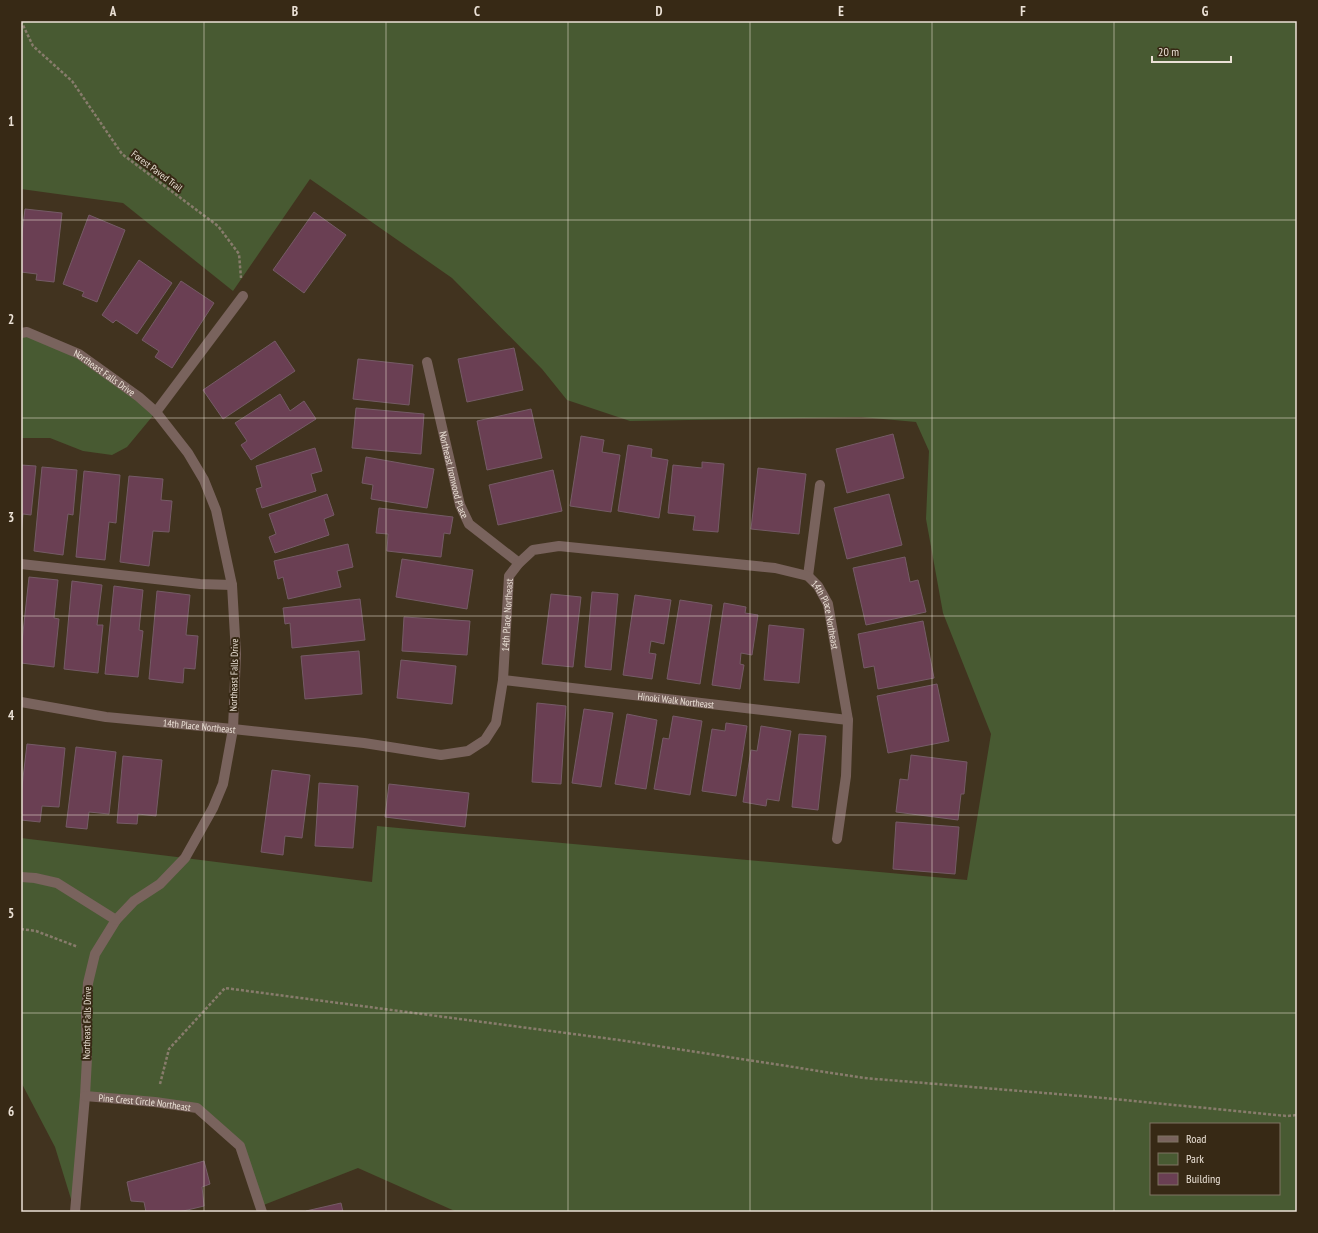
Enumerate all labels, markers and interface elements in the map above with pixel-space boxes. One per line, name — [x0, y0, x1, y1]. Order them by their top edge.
text: A — [109, 3, 117, 20]
text: B — [292, 3, 298, 20]
text: C — [474, 3, 480, 20]
text: D — [656, 3, 663, 20]
text: E — [838, 3, 844, 20]
text: F — [1020, 3, 1026, 20]
text: G — [1202, 3, 1209, 20]
scale bar — [1152, 38, 1231, 64]
text: 20 m — [1158, 44, 1179, 59]
text: 1 — [8, 113, 14, 130]
street label: Forest Paved Trail — [129, 147, 186, 195]
text: 2 — [8, 311, 14, 328]
street label: Northeast Falls Drive — [72, 346, 138, 399]
street label: Northeast Ironwood Place — [437, 430, 472, 520]
text: 3 — [8, 509, 14, 526]
street label: 14th Place Northeast — [809, 577, 842, 650]
street label: 14th Place Northeast — [498, 578, 515, 652]
street label: Northeast Falls Drive — [227, 639, 241, 711]
street label: Hinoki Walk Northeast — [637, 689, 715, 711]
text: 4 — [8, 707, 15, 724]
street label: 14th Place Northeast — [162, 716, 237, 736]
text: 5 — [8, 905, 14, 922]
street label: Northeast Falls Drive — [80, 987, 94, 1059]
street label: Pine Crest Circle Northeast — [98, 1091, 192, 1114]
text: 6 — [8, 1103, 14, 1120]
legend — [1150, 1123, 1280, 1195]
text: Road — [1186, 1131, 1206, 1146]
text: Park — [1186, 1151, 1204, 1166]
text: Building — [1186, 1171, 1221, 1186]

